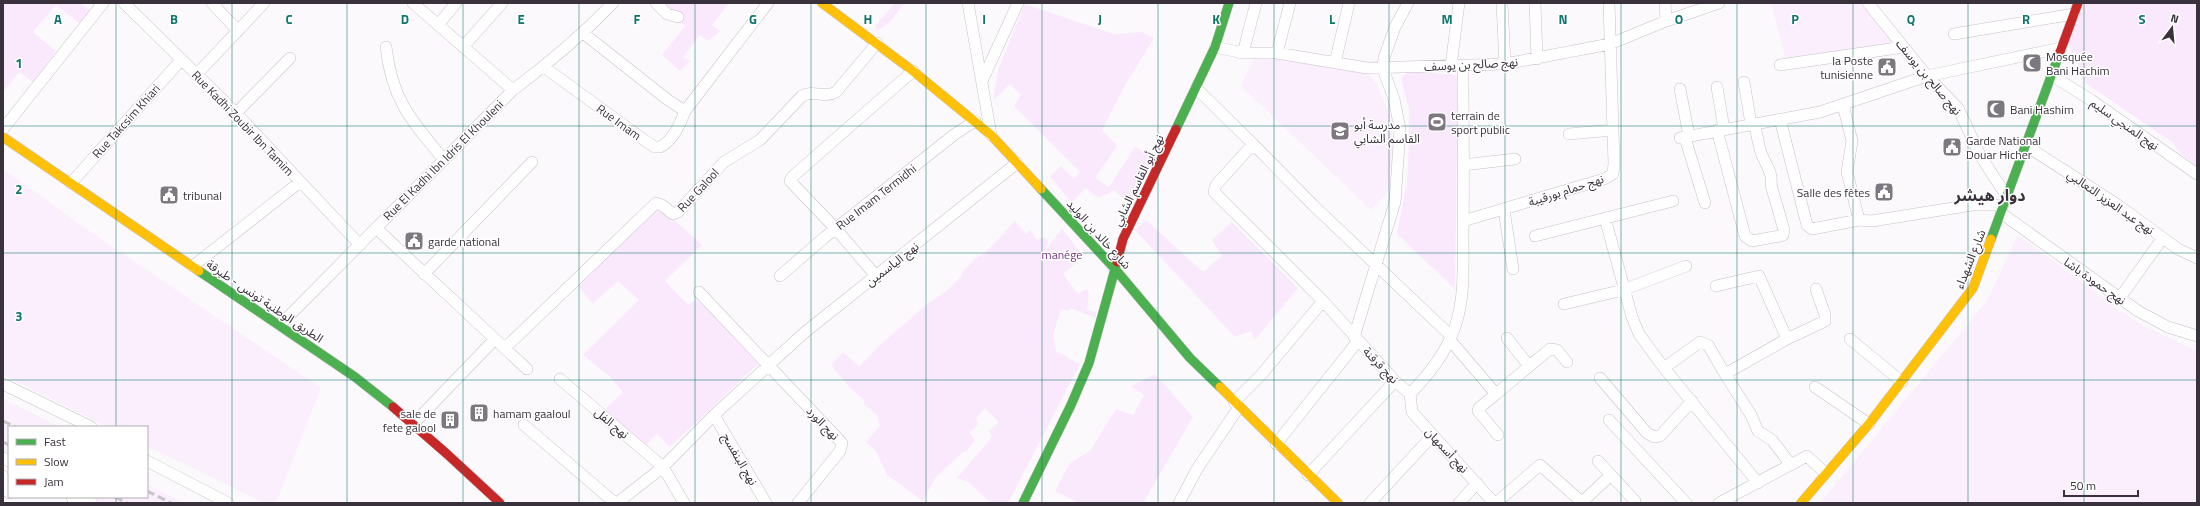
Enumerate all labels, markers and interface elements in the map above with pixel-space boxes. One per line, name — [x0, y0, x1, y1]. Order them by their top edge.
north arrow — [2152, 8, 2192, 48]
text: A — [54, 9, 62, 29]
text: B — [170, 9, 178, 29]
text: C — [285, 9, 293, 29]
text: D — [401, 9, 409, 29]
text: E — [517, 9, 525, 29]
text: F — [634, 9, 641, 29]
text: G — [749, 9, 757, 29]
text: H — [864, 9, 872, 29]
text: I — [982, 9, 986, 29]
text: J — [1098, 9, 1102, 29]
text: K — [1212, 9, 1220, 29]
text: L — [1329, 9, 1335, 29]
text: M — [1441, 9, 1453, 29]
text: N — [1558, 9, 1568, 29]
text: O — [1675, 9, 1683, 29]
text: P — [1791, 9, 1799, 29]
text: Q — [1907, 9, 1915, 29]
text: R — [2022, 9, 2030, 29]
text: S — [2138, 9, 2146, 29]
text: N — [2169, 10, 2181, 27]
street label: نهج صالح بن يوسف — [1891, 35, 1967, 119]
place label: Mosquée Bani Hachim — [2046, 47, 2110, 80]
place label: la Poste tunisienne — [1820, 51, 1873, 84]
street label: نهج صالح بن يوسف — [1424, 52, 1518, 76]
mosque icon: Mosquée Bani Hachim — [2021, 52, 2043, 74]
text: 1 — [15, 53, 23, 73]
public building icon: la Poste tunisienne — [1876, 56, 1898, 78]
street label: Rue Kadhi Zoubir Ibn Tamim — [187, 66, 299, 180]
street label: Rue Takcsim Khiari — [87, 80, 165, 162]
street label: نهج المنجي سليم — [2086, 93, 2163, 155]
street label: Rue El Kadhi Ibn Idris El Khouleni — [378, 95, 508, 225]
mosque icon: Bani Hashim — [1985, 98, 2007, 120]
street label: Rue Imam — [593, 99, 645, 145]
place label: Bani Hashim — [2010, 100, 2074, 119]
place label: terrain de sport public — [1451, 106, 1510, 139]
sports icon: terrain de sport public — [1426, 111, 1448, 133]
place label: مدرسة أبو القاسم الشابي — [1354, 115, 1420, 148]
school or university icon: مدرسة أبو القاسم الشابي — [1329, 120, 1351, 142]
street label: نهج أبو القاسم الشابي — [1108, 131, 1169, 229]
place label: Garde National Douar Hicher — [1966, 131, 2041, 164]
public building icon: Garde National Douar Hicher — [1941, 136, 1963, 158]
street label: Rue Imam Termidhi — [832, 159, 920, 235]
street label: Rue Galool — [673, 164, 723, 216]
street label: نهج عبد العزيز الثعالبي — [2063, 165, 2159, 240]
street label: نهج حمام بورقيبة — [1526, 169, 1606, 211]
text: 2 — [15, 179, 23, 199]
public building icon: Salle des fêtes — [1873, 181, 1895, 203]
place label: Salle des fêtes — [1797, 183, 1870, 202]
district label: دوار هيشر — [1954, 183, 2025, 207]
public building icon: tribunal — [158, 184, 180, 206]
place label: tribunal — [183, 186, 222, 205]
street label: شارع خالد بن الوليد — [1062, 195, 1136, 273]
street label: شارع الشهداء — [1949, 226, 1991, 292]
public building icon: garde national — [403, 230, 425, 252]
place label: garde national — [428, 232, 500, 251]
street label: نهج الياسمين — [861, 237, 923, 291]
park label: manége — [1042, 245, 1082, 264]
street label: نهج حمودة باشا — [2060, 252, 2130, 310]
street label: الطريق الوطنية تونس - طبرقة — [203, 255, 328, 347]
text: 3 — [15, 306, 23, 326]
street label: نهج قرقنة — [1359, 342, 1403, 388]
building icon: hamam gaaloul — [468, 402, 490, 424]
street label: نهج الورد — [802, 402, 844, 444]
street label: نهج الفل — [590, 403, 634, 443]
place label: sale de fete galool — [383, 404, 436, 437]
place label: hamam gaaloul — [493, 404, 571, 423]
building icon: sale de fete galool — [439, 409, 461, 431]
street label: نهج أسمهان — [1421, 423, 1473, 477]
legend — [8, 426, 148, 498]
street label: نهج البنفسج — [717, 429, 763, 489]
text: Fast — [44, 432, 67, 451]
text: Slow — [44, 452, 69, 471]
text: Jam — [44, 472, 64, 491]
scale bar — [2064, 472, 2138, 498]
text: 50 m — [2070, 476, 2096, 495]

